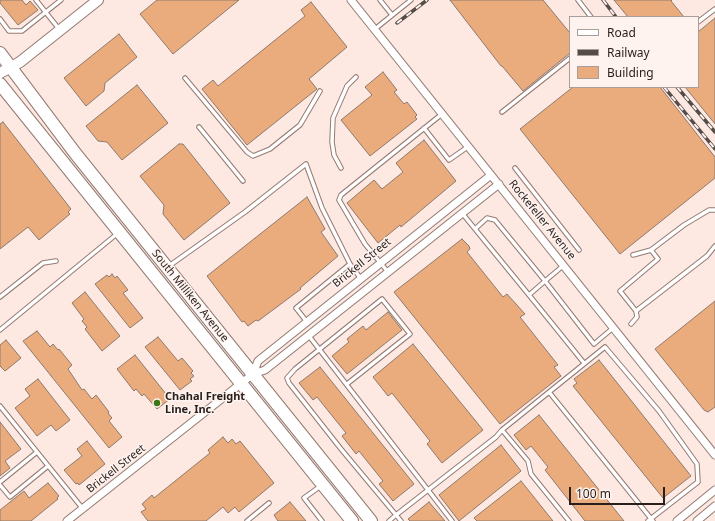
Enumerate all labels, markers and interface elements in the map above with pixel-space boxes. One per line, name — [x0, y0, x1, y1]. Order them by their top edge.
legend — [569, 16, 699, 88]
text: Road — [607, 24, 636, 41]
text: Railway — [607, 44, 650, 61]
text: Building — [607, 64, 654, 81]
street label: Rockefeller Avenue — [506, 177, 578, 263]
street label: Brickell Street — [330, 235, 394, 291]
street label: South Milliken Avenue — [149, 247, 231, 345]
place label: Chahal Freight Line, Inc. — [165, 390, 245, 416]
marker: Chahal Freight Line, Inc. — [152, 398, 162, 408]
street label: Brickell Street — [84, 442, 148, 496]
scale bar — [571, 479, 667, 505]
text: 100 m — [576, 485, 611, 502]

